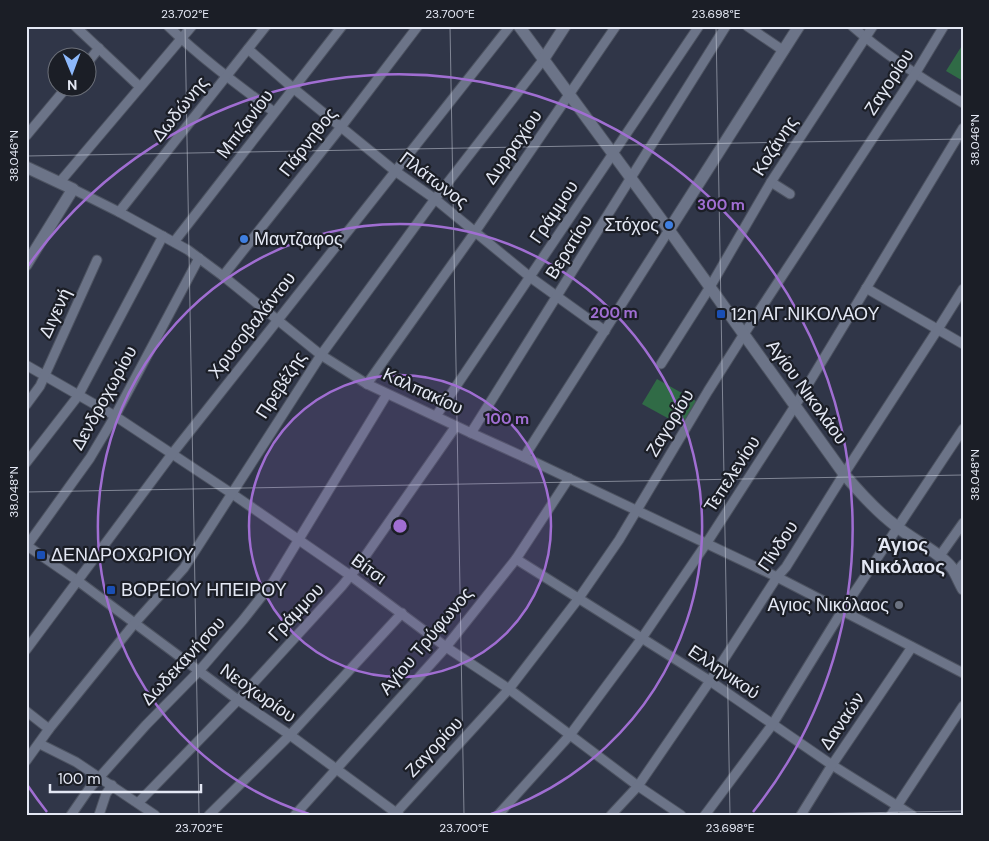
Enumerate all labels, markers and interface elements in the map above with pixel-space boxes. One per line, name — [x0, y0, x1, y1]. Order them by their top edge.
text: 23.702°E — [161, 6, 209, 22]
text: 23.700°E — [425, 6, 475, 22]
text: 23.698°E — [692, 6, 741, 22]
street label: Ζαγορίου — [859, 44, 919, 120]
north arrow — [48, 48, 98, 98]
street label: Δωδώνης — [146, 71, 214, 147]
text: N — [67, 76, 77, 94]
street label: Μπιζανίου — [211, 85, 279, 163]
street label: Πάρνηθος — [273, 102, 343, 181]
street label: Δυρραχίου — [478, 105, 548, 189]
street label: Κοζάνης — [747, 111, 803, 180]
text: 38.046°N — [967, 114, 983, 166]
text: 38.046°N — [6, 130, 22, 182]
street label: Πλάτωνος — [395, 146, 474, 214]
street label: Γράμμου — [524, 176, 584, 248]
text: 300 m — [697, 195, 745, 215]
street label: Βερατίου — [540, 210, 598, 284]
place label: Στόχος — [604, 213, 659, 237]
marker: Στόχος — [663, 219, 675, 231]
place label: Μαντζαφος — [254, 227, 343, 251]
marker: Μαντζαφος — [238, 233, 250, 245]
street label: Χρυσοβαλάντου — [203, 267, 301, 383]
street label: Διγενή — [33, 284, 77, 342]
place label: 12η ΑΓ.ΝΙΚΟΛΑΟΥ — [731, 302, 879, 326]
text: 200 m — [590, 303, 638, 323]
marker: 12η ΑΓ.ΝΙΚΟΛΑΟΥ — [715, 308, 727, 320]
street label: Αγίου Νικολάου — [761, 335, 853, 449]
street label: Δενδροχωρίου — [65, 341, 143, 455]
street label: Πρεβέζης — [250, 346, 312, 423]
street label: Καλπακίου — [379, 362, 467, 420]
street label: Ζαγορίου — [641, 385, 699, 461]
text: 100 m — [485, 409, 529, 429]
street label: Τεπελενίου — [698, 431, 766, 517]
text: 38.048°N — [967, 449, 983, 501]
text: 38.048°N — [6, 466, 22, 518]
street label: Πίνδου — [752, 516, 804, 576]
centre of rings — [391, 517, 409, 535]
district label: Άγιος Νικόλαος — [861, 532, 945, 579]
place label: ΔΕΝΔΡΟΧΩΡΙΟΥ — [51, 543, 194, 567]
street label: Βίτσι — [347, 548, 391, 590]
marker: ΔΕΝΔΡΟΧΩΡΙΟΥ — [35, 549, 47, 561]
place label: ΒΟΡΕΙΟΥ ΗΠΕΙΡΟΥ — [121, 578, 287, 602]
street label: Γράμμου — [263, 578, 329, 646]
street label: Αγίου Τρύφωνος — [374, 582, 478, 700]
marker: ΒΟΡΕΙΟΥ ΗΠΕΙΡΟΥ — [105, 584, 117, 596]
place label: Αγιος Νικόλαος — [768, 593, 889, 617]
marker: Αγιος Νικόλαος — [893, 599, 905, 611]
street label: Δωδεκανήσου — [136, 611, 230, 711]
street label: Ελληνικού — [683, 639, 765, 705]
street label: Νεοχωρίου — [215, 658, 301, 728]
street label: Δαναών — [814, 687, 870, 755]
street label: Ζαγορίου — [400, 712, 468, 782]
scale bar — [50, 761, 201, 793]
text: 100 m — [58, 769, 101, 789]
text: 23.702°E — [175, 820, 223, 836]
text: 23.700°E — [439, 820, 489, 836]
text: 23.698°E — [706, 820, 755, 836]

